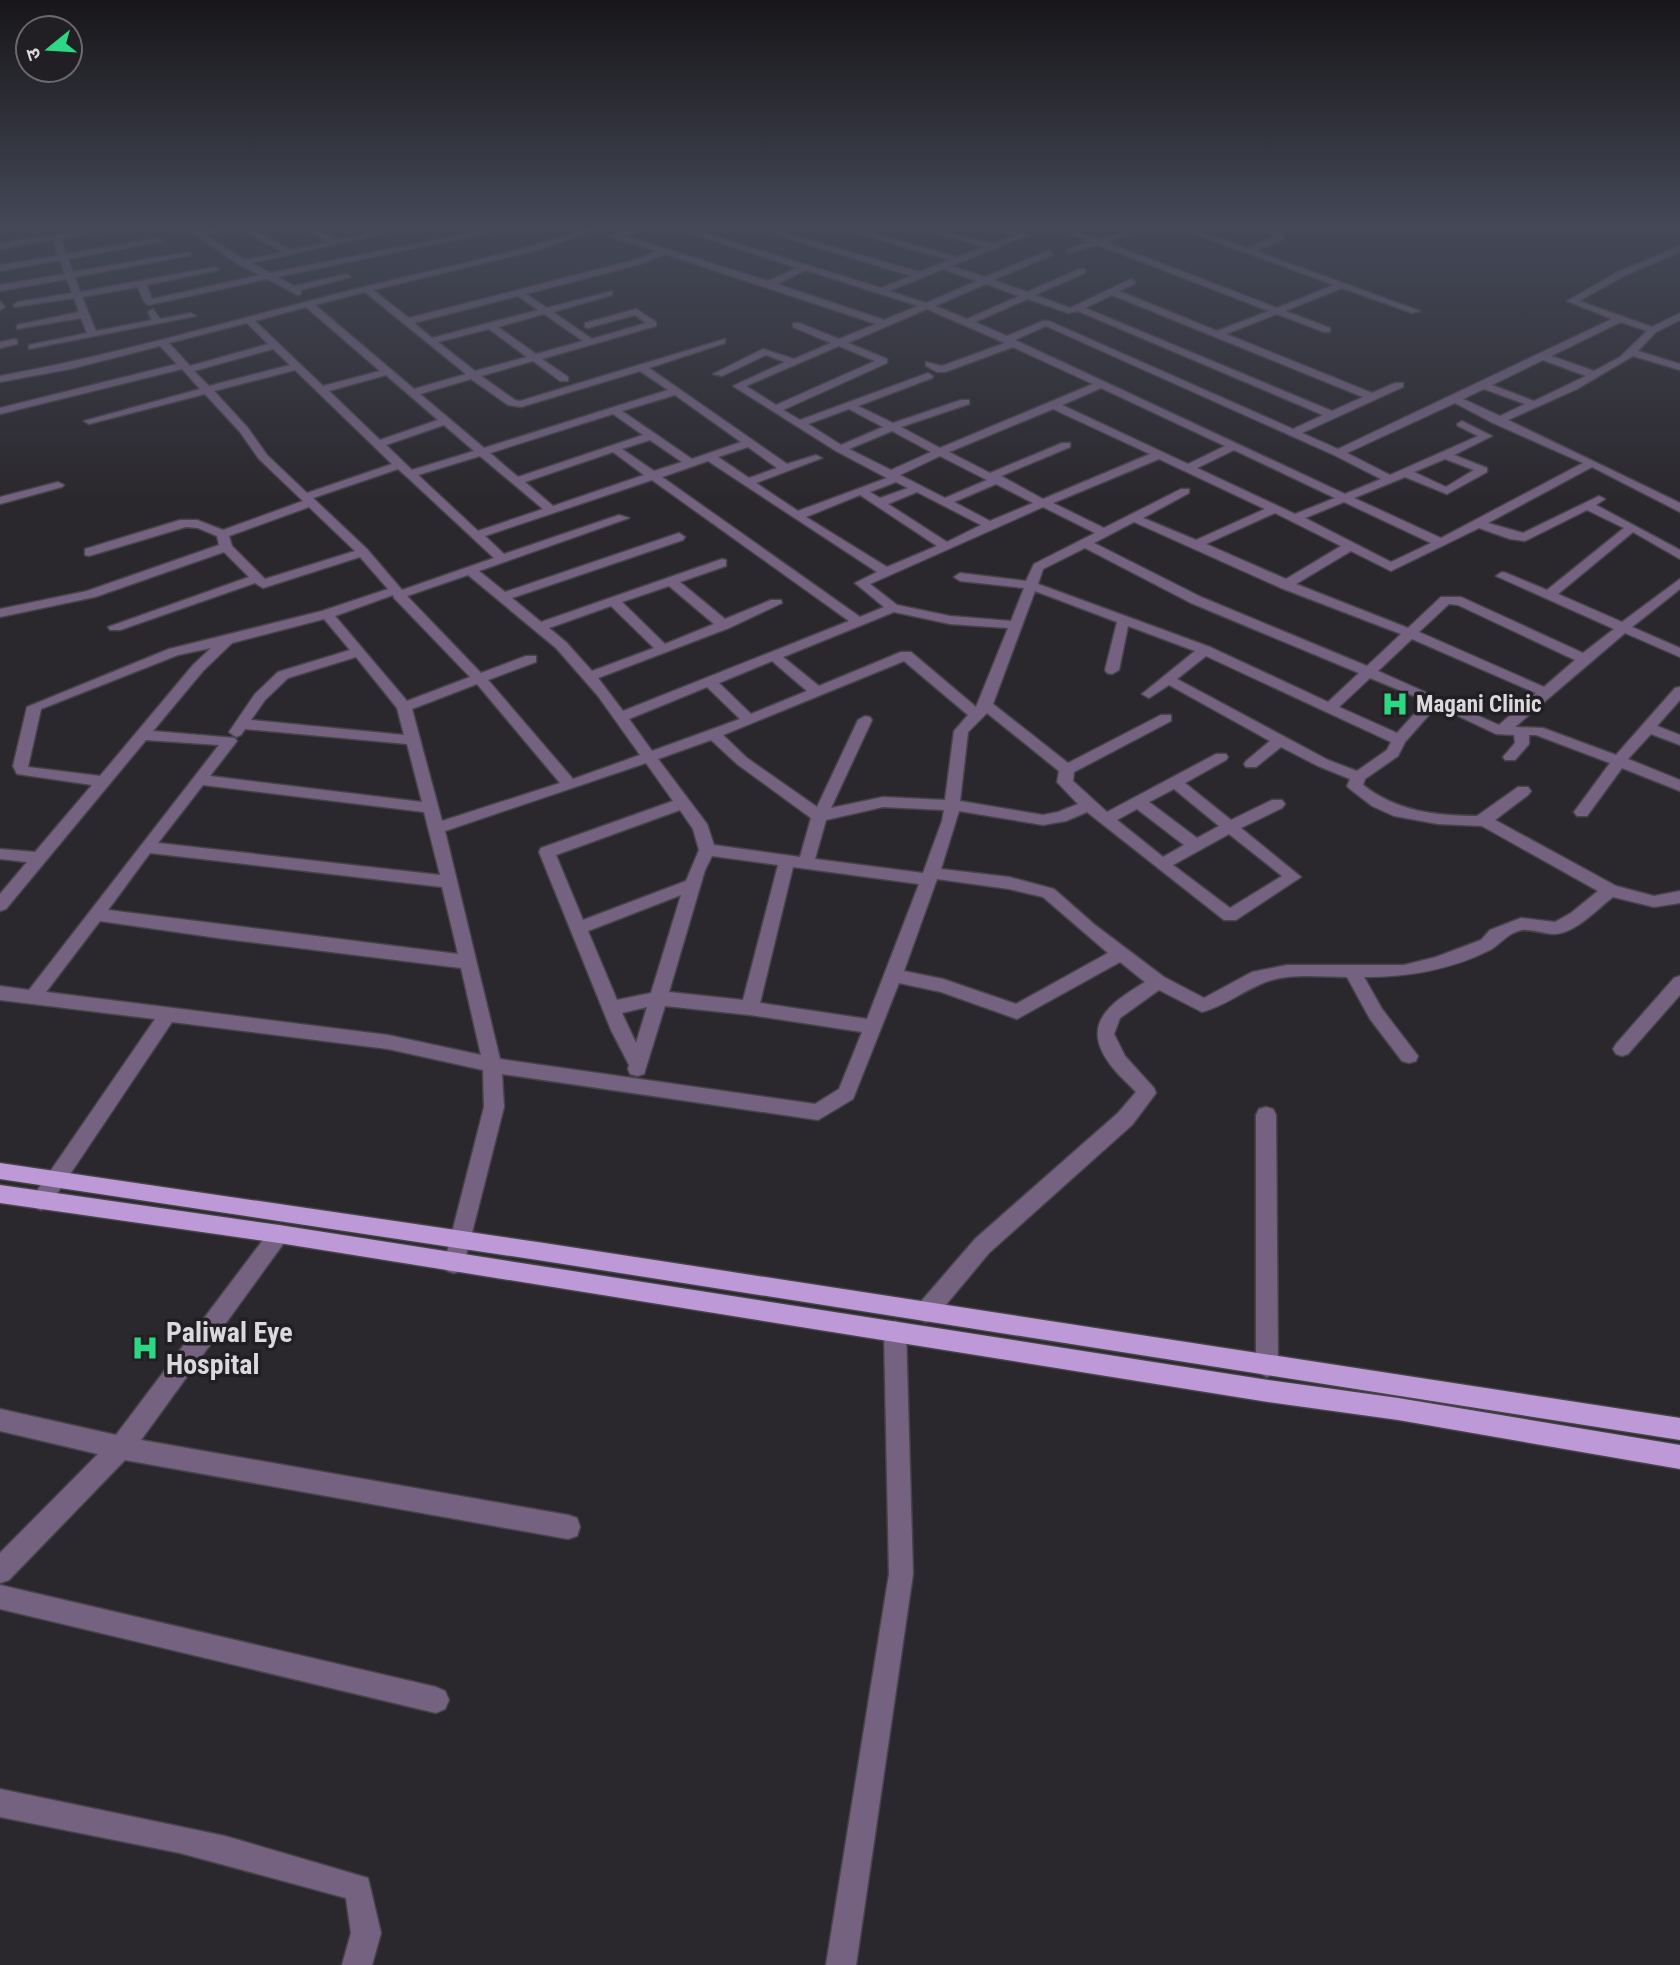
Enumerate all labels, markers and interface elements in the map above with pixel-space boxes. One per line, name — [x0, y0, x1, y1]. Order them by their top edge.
north arrow — [14, 14, 84, 84]
text: उ — [20, 44, 46, 63]
hospital icon: Magani Clinic — [1380, 689, 1410, 719]
place label: Magani Clinic — [1416, 691, 1542, 718]
place label: Paliwal Eye Hospital — [166, 1316, 293, 1381]
hospital icon: Paliwal Eye Hospital — [130, 1333, 160, 1363]

